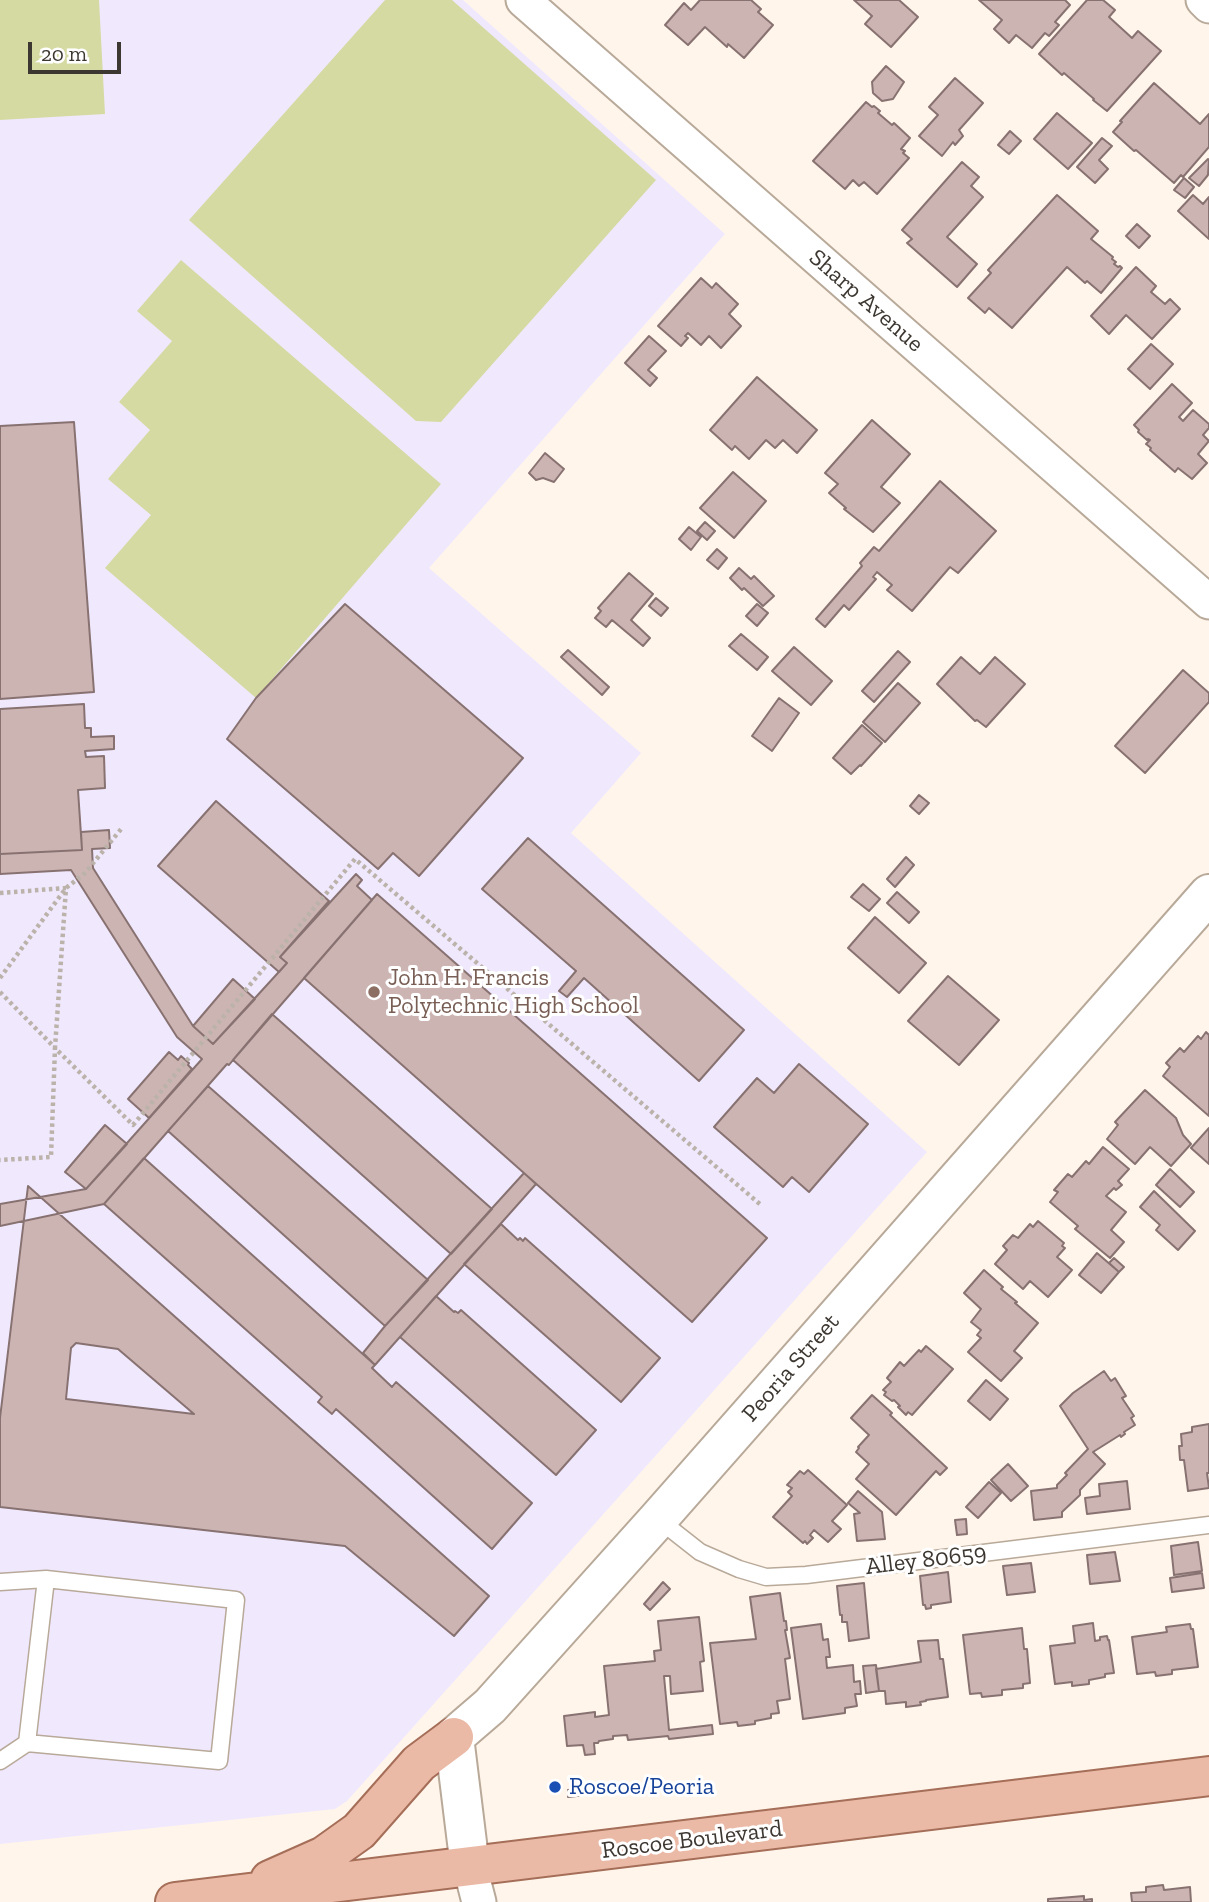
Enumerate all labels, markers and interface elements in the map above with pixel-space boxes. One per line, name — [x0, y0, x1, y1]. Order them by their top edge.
scale bar — [32, 28, 124, 72]
text: 20 m — [41, 41, 87, 66]
street label: Sharp Avenue — [803, 243, 929, 359]
place label: John H. Francis Polytechnic High School — [388, 964, 639, 1020]
marker: John H. Francis Polytechnic High School — [366, 984, 382, 1000]
street label: Peoria Street — [736, 1308, 846, 1428]
street label: Alley 80659 — [864, 1538, 988, 1582]
place label: Roscoe/Peoria — [569, 1773, 714, 1801]
marker: Roscoe/Peoria — [547, 1779, 563, 1795]
street label: Roscoe Boulevard — [600, 1815, 784, 1865]

